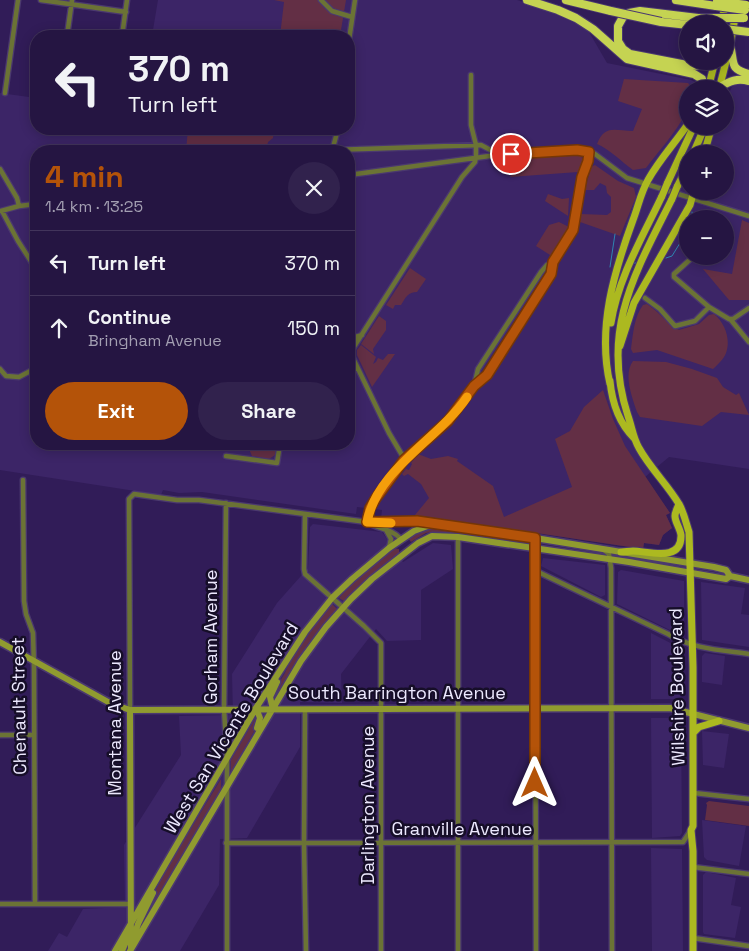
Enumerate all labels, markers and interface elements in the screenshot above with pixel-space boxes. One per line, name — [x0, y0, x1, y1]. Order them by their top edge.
map controls — [679, 15, 734, 265]
button: sound — [679, 15, 734, 70]
text: 370 m — [128, 47, 230, 91]
icon: left — [45, 50, 110, 115]
button: layers — [679, 80, 734, 135]
text: Turn left — [128, 90, 218, 118]
pin — [490, 133, 532, 175]
icon: arrive — [497, 140, 525, 168]
button: + — [679, 145, 734, 200]
text: 4 min — [45, 157, 124, 196]
button: close — [288, 162, 340, 214]
text: 1.4 km · 13:25 — [45, 196, 143, 217]
button: − — [679, 210, 734, 265]
icon: left — [45, 249, 73, 277]
text: Turn left — [88, 251, 166, 276]
text: 370 m — [285, 251, 340, 276]
text: Continue — [88, 305, 171, 330]
icon: ahead — [45, 314, 73, 342]
text: 150 m — [287, 316, 340, 341]
text: Bringham Avenue — [88, 330, 222, 351]
button: Exit — [45, 382, 188, 440]
button: Share — [198, 382, 340, 440]
street label: Gorham Avenue — [199, 570, 222, 704]
street label: Wilshire Boulevard — [664, 608, 689, 766]
street label: West San Vicente Boulevard — [158, 618, 303, 838]
street label: Chenault Street — [6, 637, 31, 775]
street label: Montana Avenue — [103, 650, 126, 796]
street label: South Barrington Avenue — [288, 681, 506, 704]
street label: Darlington Avenue — [356, 726, 379, 884]
position arrow — [508, 756, 560, 808]
street label: Granville Avenue — [391, 817, 533, 840]

